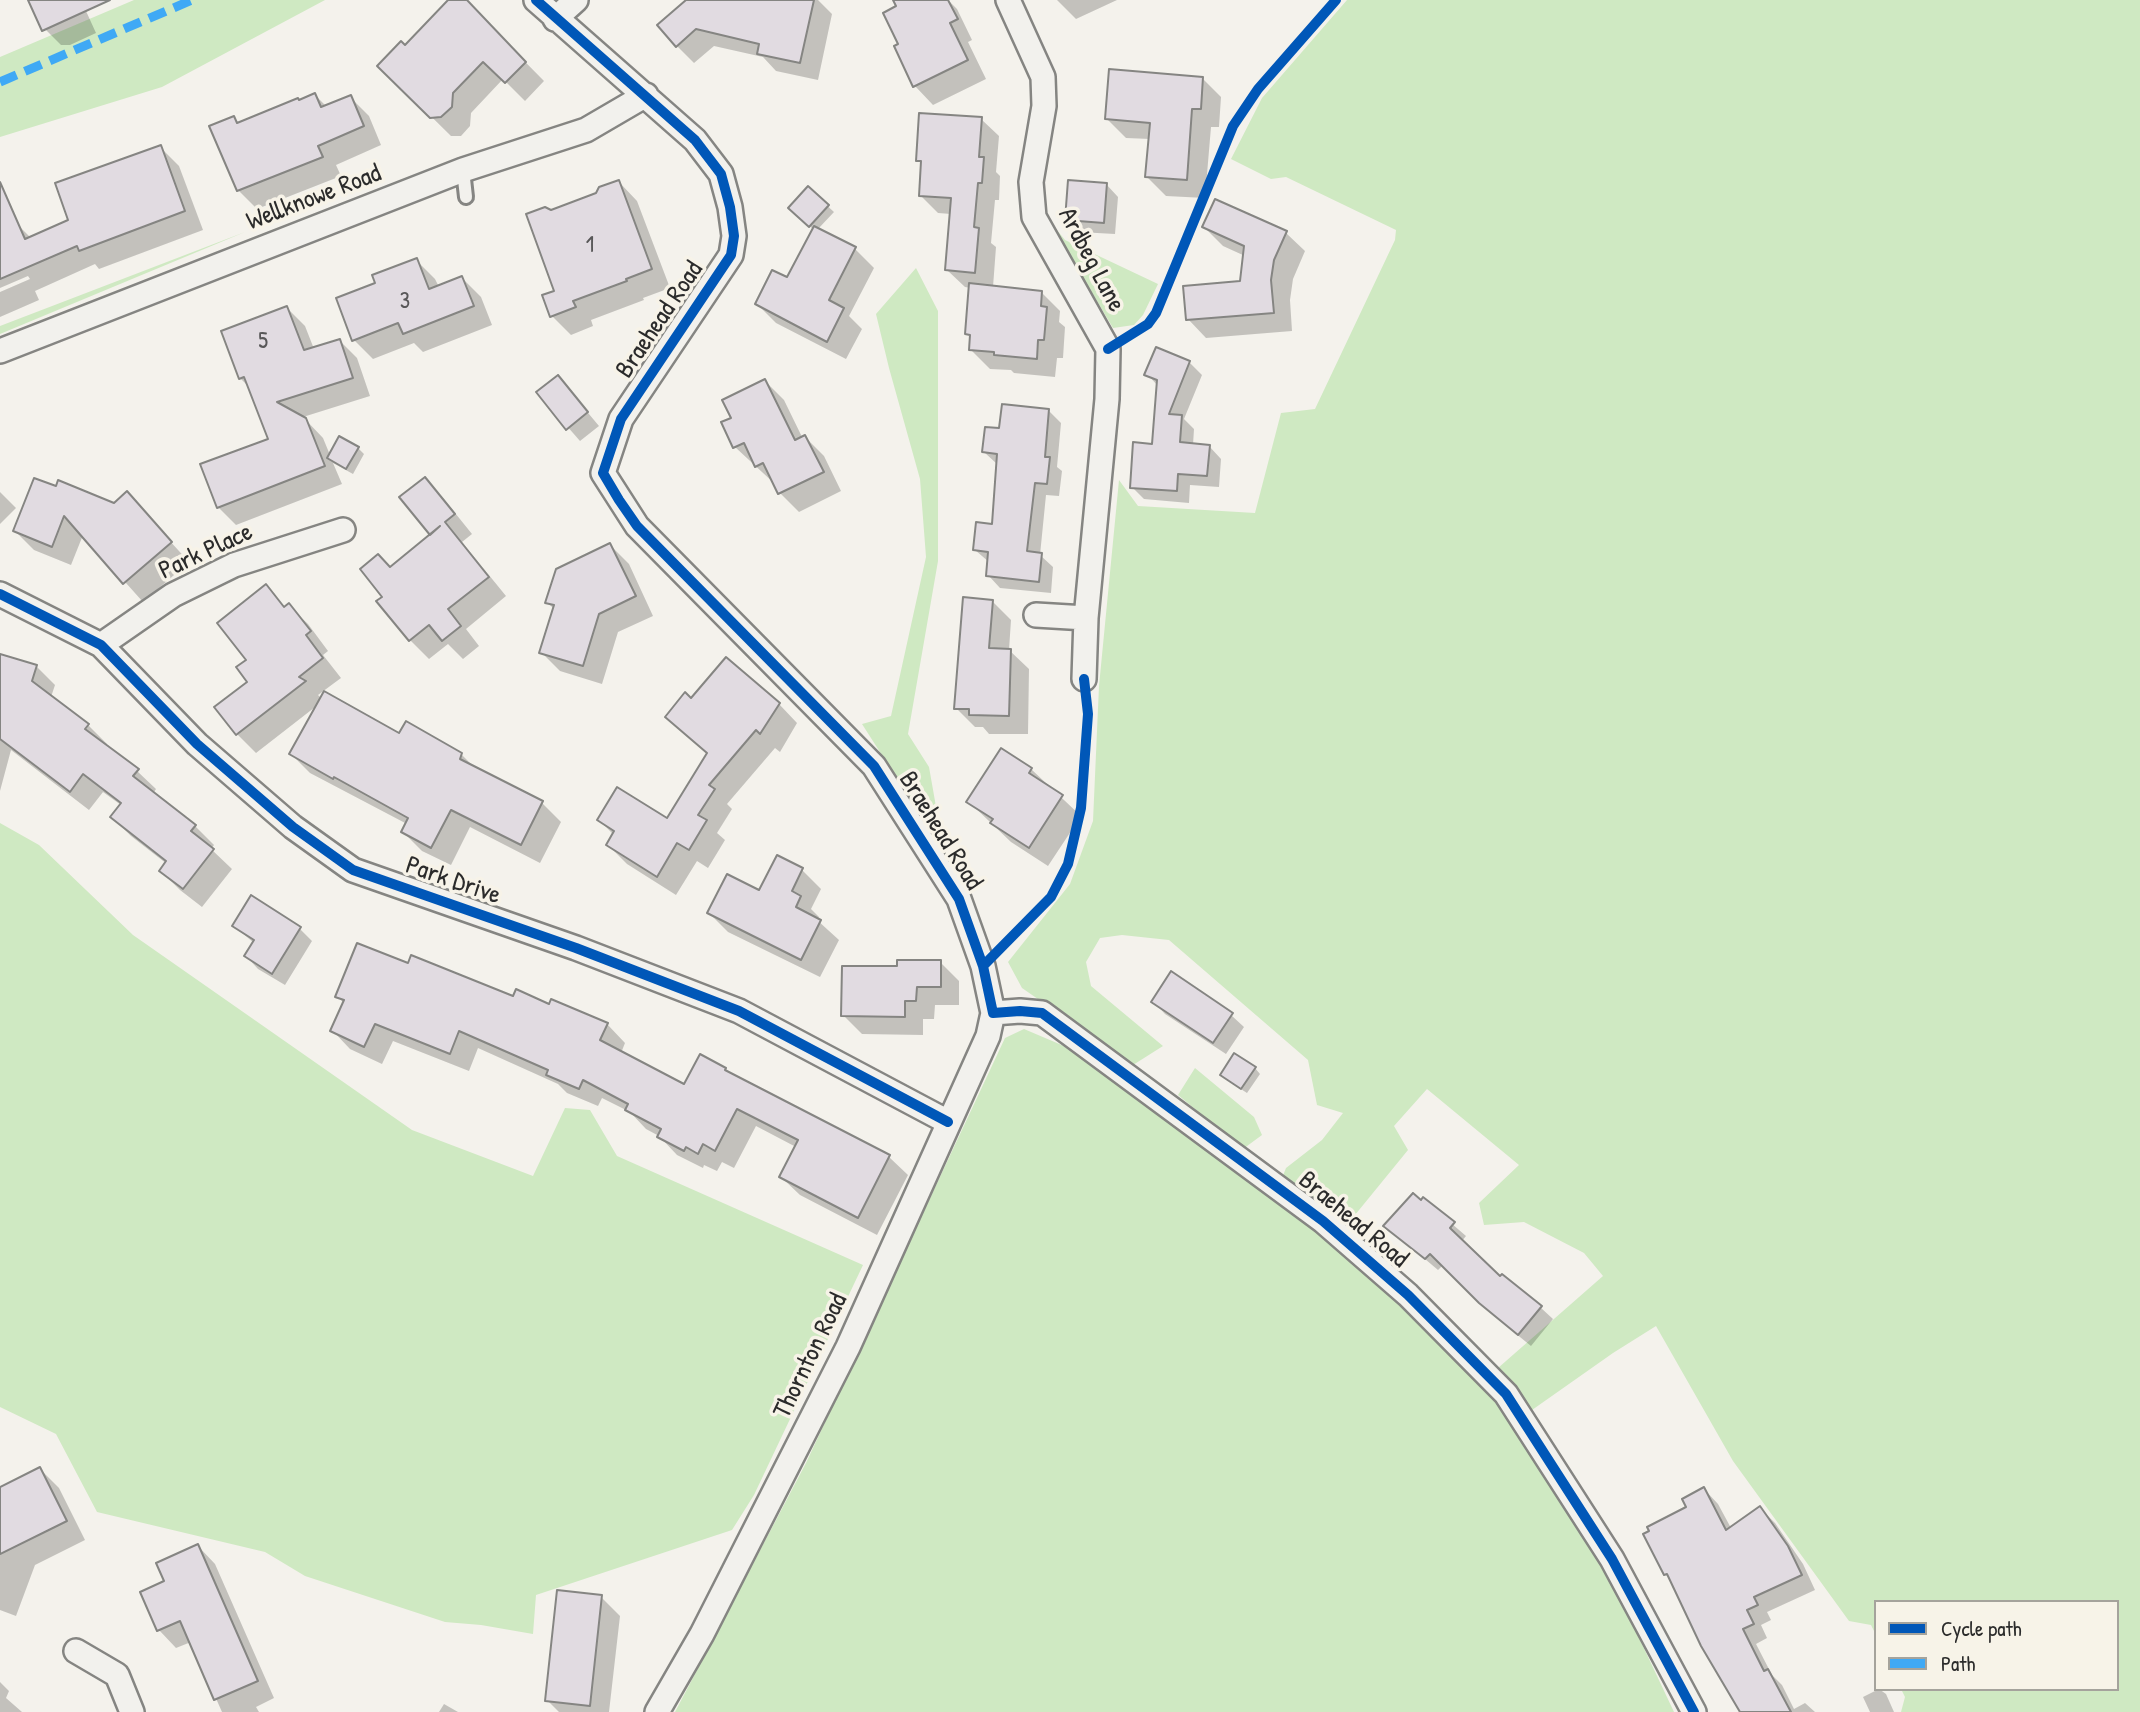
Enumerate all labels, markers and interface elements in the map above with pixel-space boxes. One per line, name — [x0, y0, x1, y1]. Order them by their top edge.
street label: Wellknowe Road — [242, 158, 386, 238]
street label: Ardbeg Lane — [1051, 203, 1131, 317]
house number: 1 — [586, 232, 594, 260]
street label: Braehead Road — [610, 256, 710, 384]
house number: 3 — [400, 288, 410, 316]
house number: 5 — [258, 328, 268, 356]
street label: Park Place — [154, 517, 258, 587]
street label: Braehead Road — [891, 766, 989, 896]
street label: Park Drive — [401, 850, 505, 912]
street label: Braehead Road — [1292, 1165, 1414, 1275]
street label: Thornton Road — [767, 1288, 855, 1424]
legend — [1874, 1600, 2119, 1691]
text: Cycle path — [1941, 1614, 2022, 1643]
text: Path — [1941, 1649, 1975, 1678]

